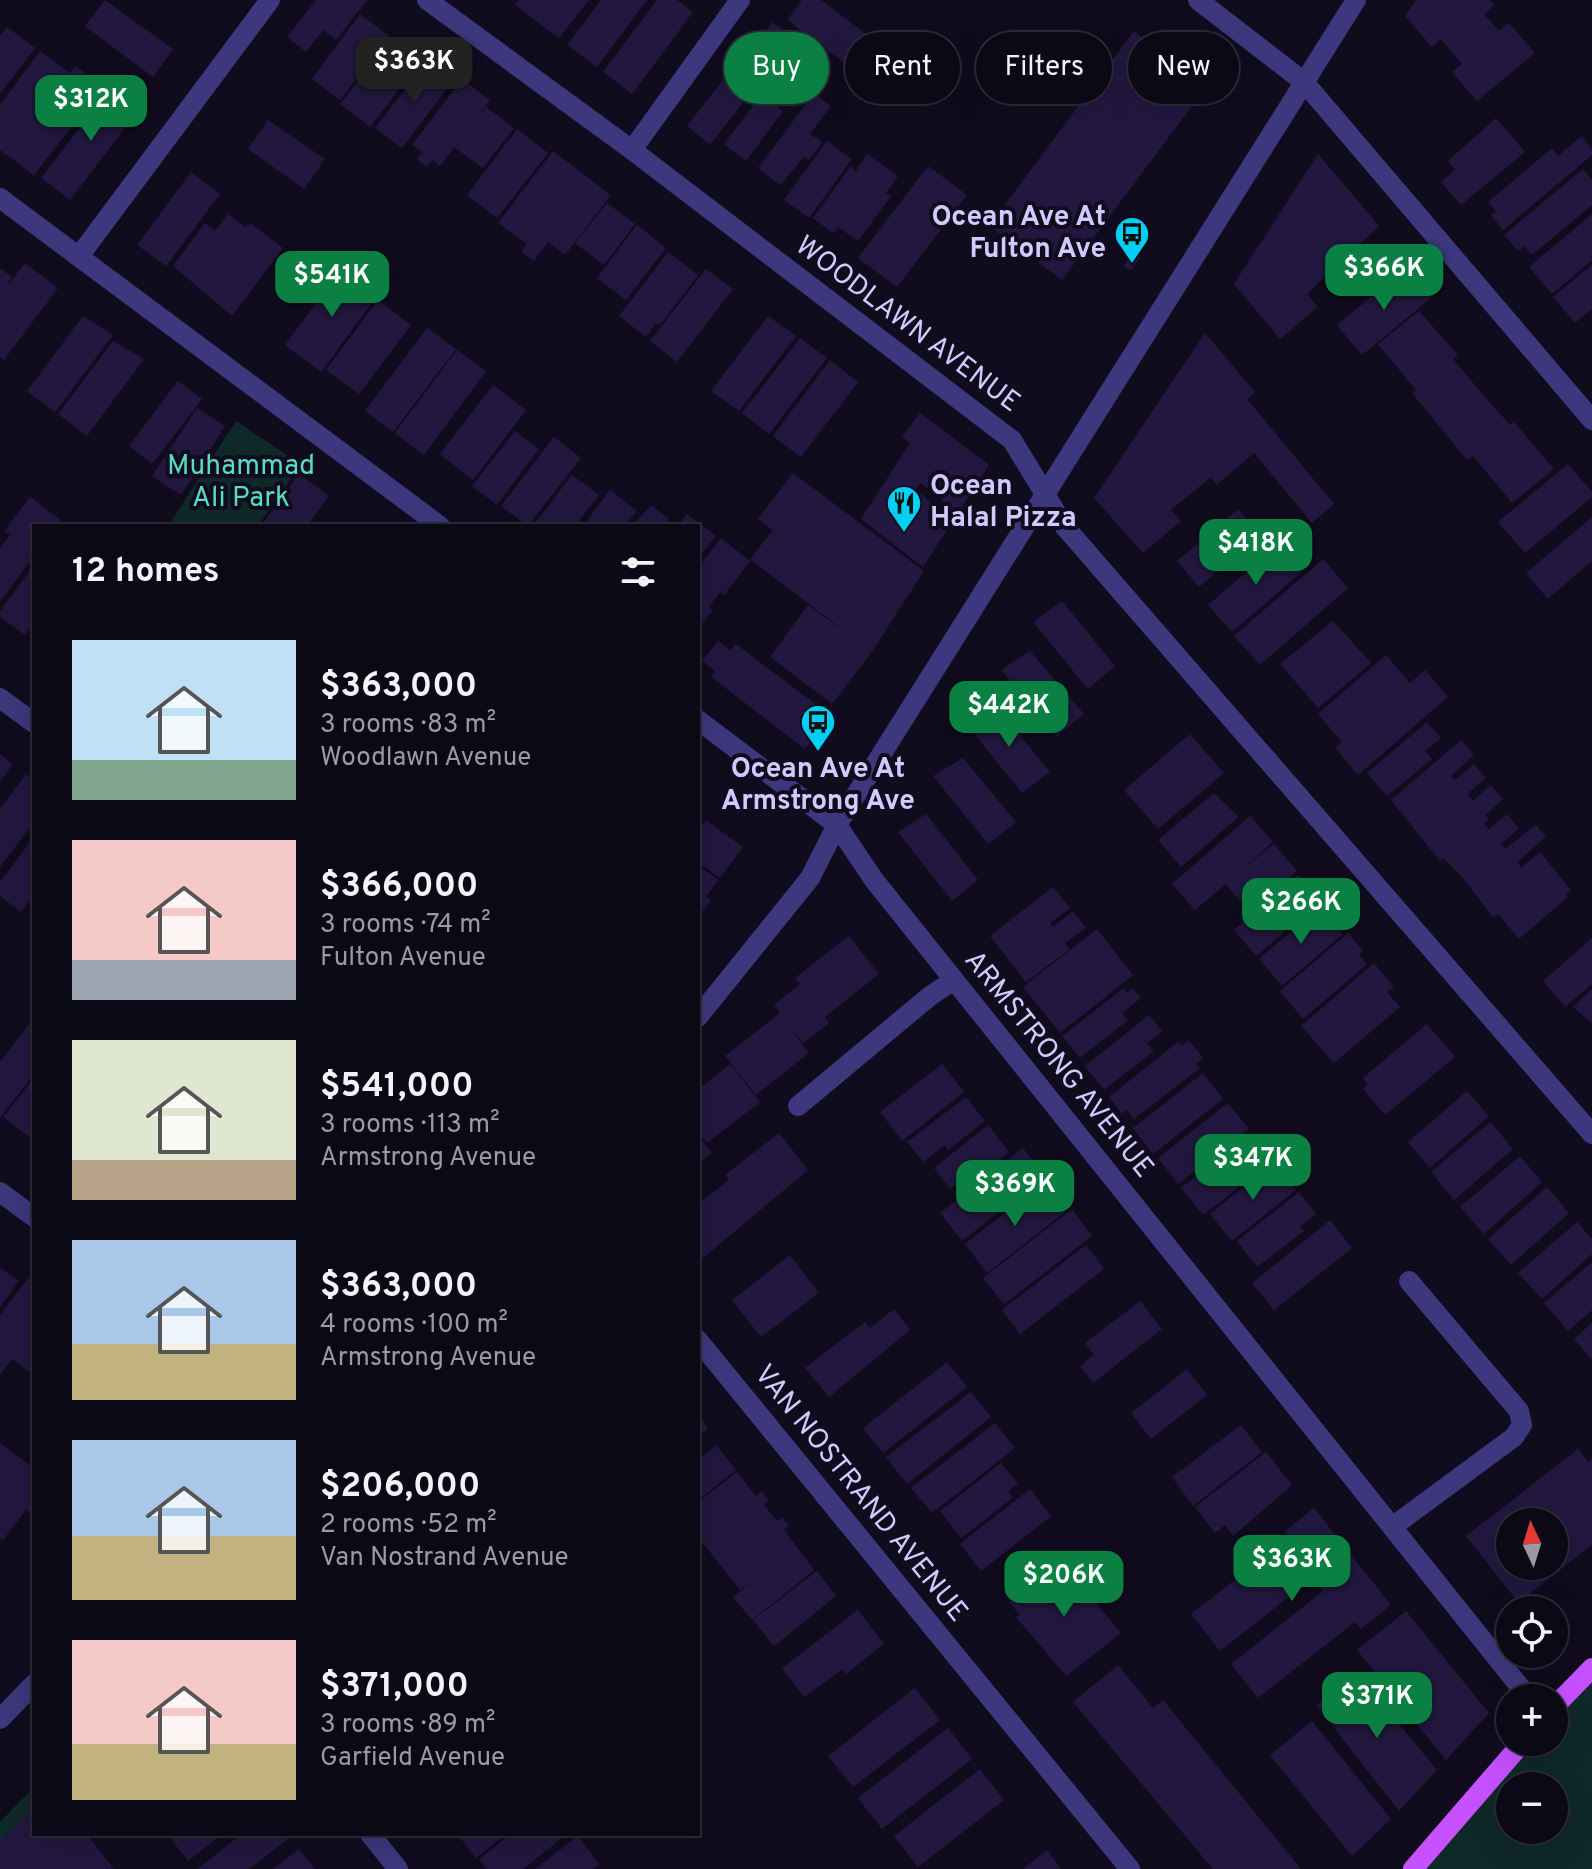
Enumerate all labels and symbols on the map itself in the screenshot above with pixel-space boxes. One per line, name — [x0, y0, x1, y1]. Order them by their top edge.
pin: $363K — [358, 37, 470, 105]
pin: $312K — [35, 75, 147, 143]
place label: Ocean Ave At Fulton Ave — [932, 200, 1106, 268]
bus stop icon: Ocean Ave At Fulton Ave — [1113, 215, 1151, 265]
street label: WOODLAWN AVENUE — [787, 229, 1027, 421]
pin: $366K — [1328, 244, 1440, 312]
pin: $541K — [276, 251, 388, 319]
park label: Muhammad Ali Park — [167, 449, 315, 517]
place label: Ocean Halal Pizza — [930, 469, 1077, 537]
restaurant icon: Ocean Halal Pizza — [885, 484, 923, 534]
pin: $418K — [1200, 519, 1312, 587]
pin: $442K — [953, 681, 1065, 749]
bus stop icon: Ocean Ave At Armstrong Ave — [799, 703, 837, 753]
place label: Ocean Ave At Armstrong Ave — [721, 752, 915, 820]
pin: $266K — [1245, 878, 1357, 946]
street label: ARMSTRONG AVENUE — [955, 944, 1161, 1186]
pin: $347K — [1197, 1134, 1309, 1202]
pin: $369K — [959, 1160, 1071, 1228]
street label: VAN NOSTRAND AVENUE — [745, 1358, 975, 1630]
north arrow — [1496, 1508, 1568, 1580]
pin: $363K — [1236, 1535, 1348, 1603]
pin: $206K — [1008, 1551, 1120, 1619]
pin: $371K — [1321, 1672, 1433, 1740]

